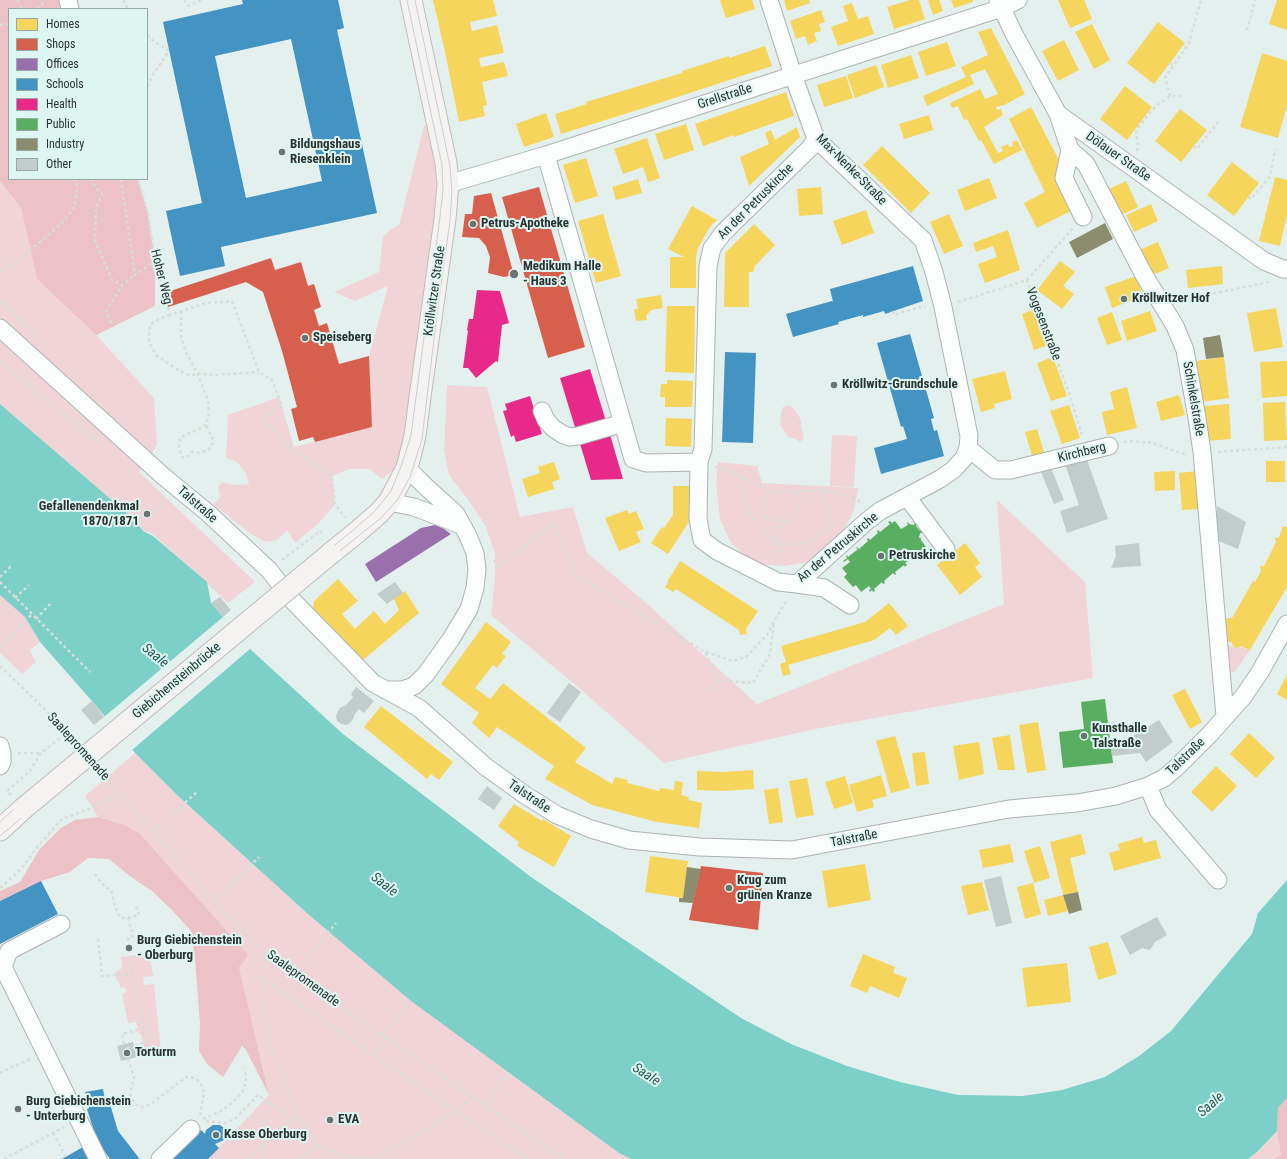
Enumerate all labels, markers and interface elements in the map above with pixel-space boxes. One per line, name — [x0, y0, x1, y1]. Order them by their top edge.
legend — [8, 8, 148, 180]
text: Homes — [46, 17, 80, 31]
text: Shops — [46, 37, 75, 51]
text: Offices — [46, 57, 79, 71]
text: Schools — [46, 77, 84, 91]
street label: Grellstraße — [696, 81, 754, 113]
text: Health — [46, 97, 77, 111]
text: Public — [46, 117, 75, 131]
street label: Dölauer Straße — [1082, 129, 1154, 185]
street label: Max-Nenke-Straße — [812, 131, 890, 209]
text: Industry — [46, 137, 84, 151]
place label: Bildungshaus Riesenklein — [290, 137, 360, 168]
marker: Bildungshaus Riesenklein — [277, 147, 287, 157]
text: Other — [46, 157, 72, 171]
street label: An der Petruskirche — [715, 161, 797, 243]
place label: Petrus-Apotheke — [481, 216, 569, 232]
marker: Petrus-Apotheke — [468, 219, 478, 229]
street label: Kröllwitzer Straße — [421, 245, 449, 337]
street label: Hoher Weg — [147, 248, 175, 306]
place label: Medikum Halle - Haus 3 — [523, 259, 601, 290]
marker: Medikum Halle - Haus 3 — [508, 268, 520, 280]
street label: Vogesenstraße — [1022, 285, 1064, 363]
place label: Kröllwitzer Hof — [1132, 291, 1210, 307]
marker: Kröllwitzer Hof — [1119, 294, 1129, 304]
place label: Speiseberg — [313, 330, 371, 346]
marker: Speiseberg — [300, 333, 310, 343]
street label: Schinkelstraße — [1179, 360, 1207, 438]
place label: Kröllwitz-Grundschule — [842, 377, 958, 393]
marker: Kröllwitz-Grundschule — [829, 380, 839, 390]
street label: Kirchberg — [1056, 440, 1108, 466]
street label: Talstraße — [174, 483, 220, 527]
place label: Gefallenendenkmal 1870/1871 — [39, 499, 139, 530]
marker: Gefallenendenkmal 1870/1871 — [142, 509, 152, 519]
street label: An der Petruskirche — [794, 510, 882, 586]
place label: Petruskirche — [889, 548, 955, 564]
marker: Petruskirche — [876, 551, 886, 561]
street label: Giebichensteinbrücke — [130, 640, 224, 722]
water label: Saale — [138, 640, 172, 672]
street label: Saalepromenade — [43, 710, 113, 784]
place label: Kunsthalle Talstraße — [1092, 721, 1147, 752]
marker: Kunsthalle Talstraße — [1079, 731, 1089, 741]
street label: Talstraße — [1163, 735, 1209, 779]
street label: Talstraße — [505, 777, 553, 817]
street label: Talstraße — [829, 827, 879, 851]
water label: Saale — [367, 869, 401, 901]
place label: Krug zum grünen Kranze — [737, 873, 812, 904]
marker: Krug zum grünen Kranze — [724, 883, 734, 893]
place label: Burg Giebichenstein - Oberburg — [137, 933, 242, 964]
marker: Burg Giebichenstein - Oberburg — [124, 943, 134, 953]
street label: Saalepromenade — [264, 947, 342, 1011]
place label: Torturm — [135, 1045, 176, 1061]
marker: Torturm — [122, 1048, 132, 1058]
water label: Saale — [629, 1060, 663, 1090]
water label: Saale — [1194, 1089, 1228, 1121]
place label: Burg Giebichenstein - Unterburg — [26, 1094, 131, 1125]
marker: Burg Giebichenstein - Unterburg — [13, 1104, 23, 1114]
place label: EVA — [338, 1112, 359, 1128]
marker: EVA — [325, 1115, 335, 1125]
place label: Kasse Oberburg — [224, 1127, 307, 1143]
marker: Kasse Oberburg — [211, 1130, 221, 1140]

